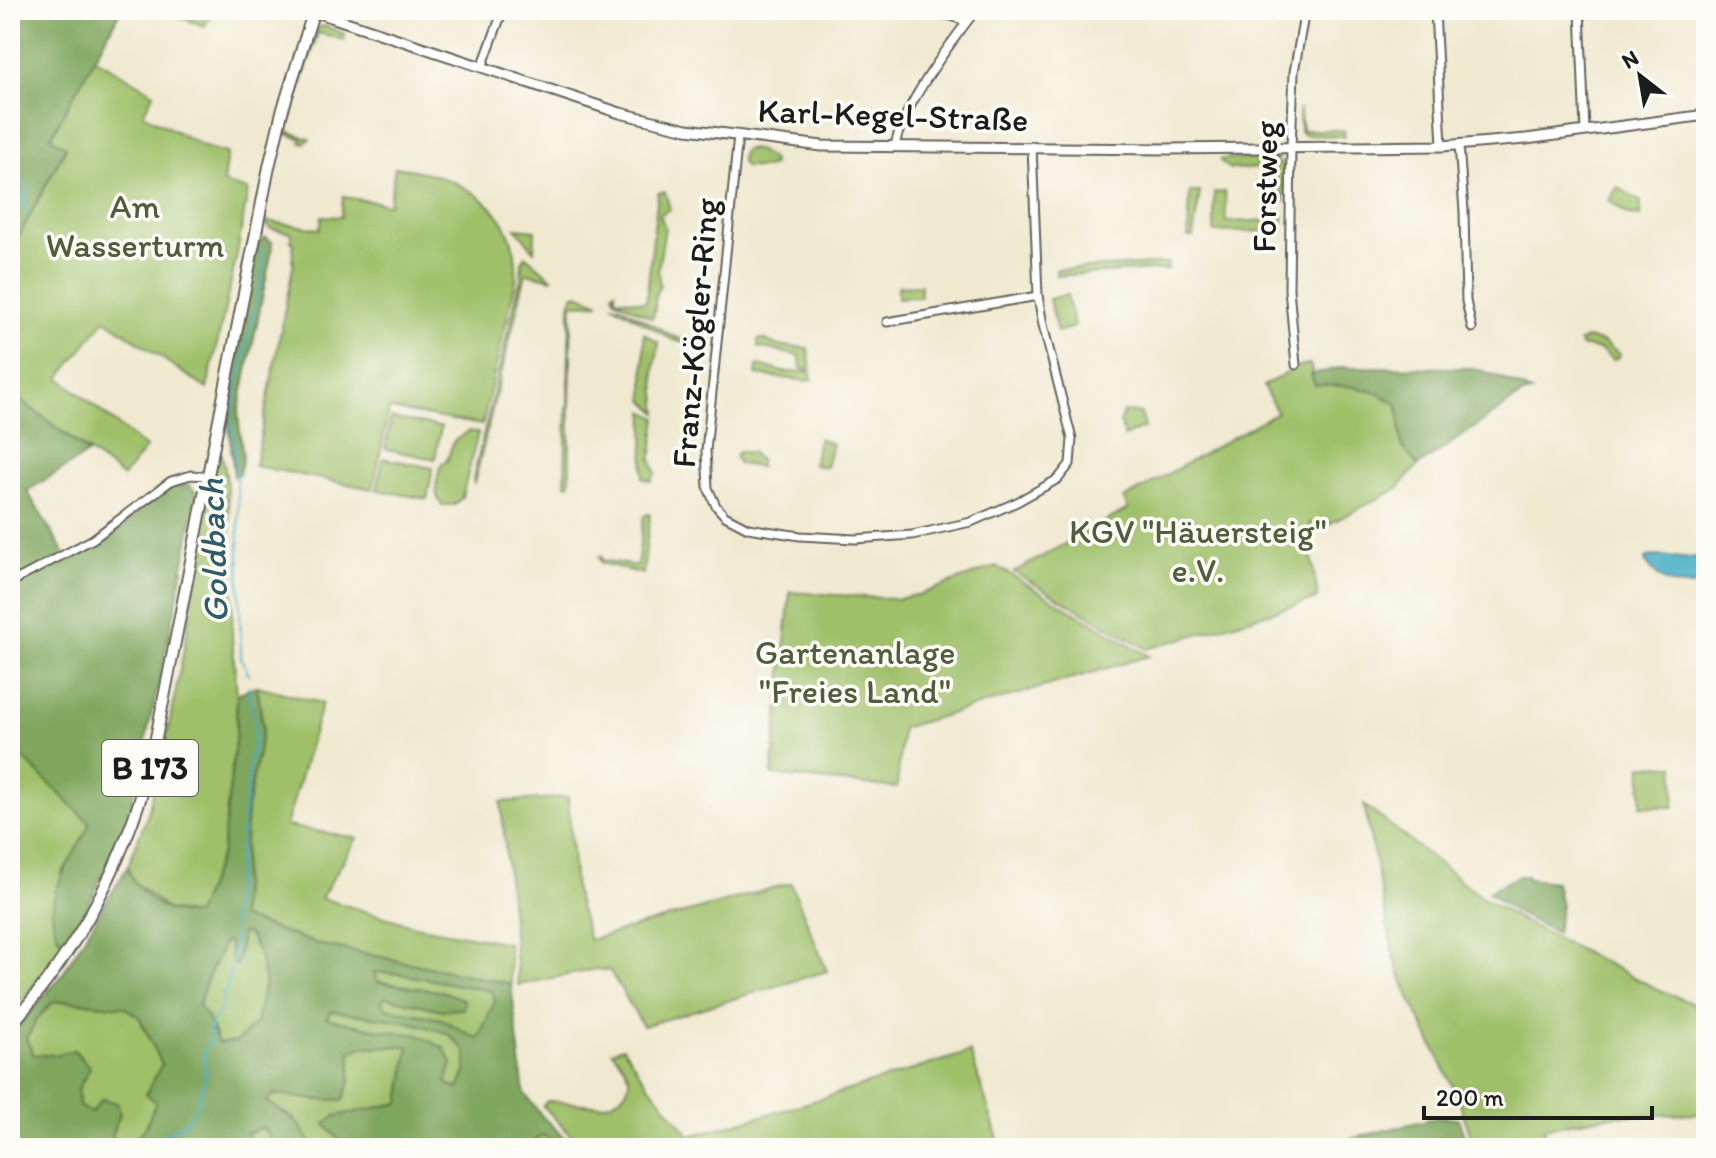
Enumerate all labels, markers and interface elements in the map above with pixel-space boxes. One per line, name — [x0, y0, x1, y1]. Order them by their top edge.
north arrow — [1600, 36, 1680, 116]
text: N — [1617, 44, 1643, 75]
street label: Karl-Kegel-Straße — [757, 90, 1029, 140]
street label: Forstweg — [1243, 120, 1287, 253]
park label: Am Wasserturm — [46, 186, 224, 266]
street label: Franz-Kögler-Ring — [663, 196, 727, 470]
water label: Goldbach — [189, 477, 237, 624]
park label: KGV "Häuersteig" e.V. — [1069, 511, 1327, 591]
park label: Gartenanlage "Freies Land" — [755, 632, 955, 712]
road number: B 173 — [102, 740, 198, 796]
scale bar — [1424, 1070, 1652, 1120]
text: 200 m — [1436, 1083, 1504, 1112]

